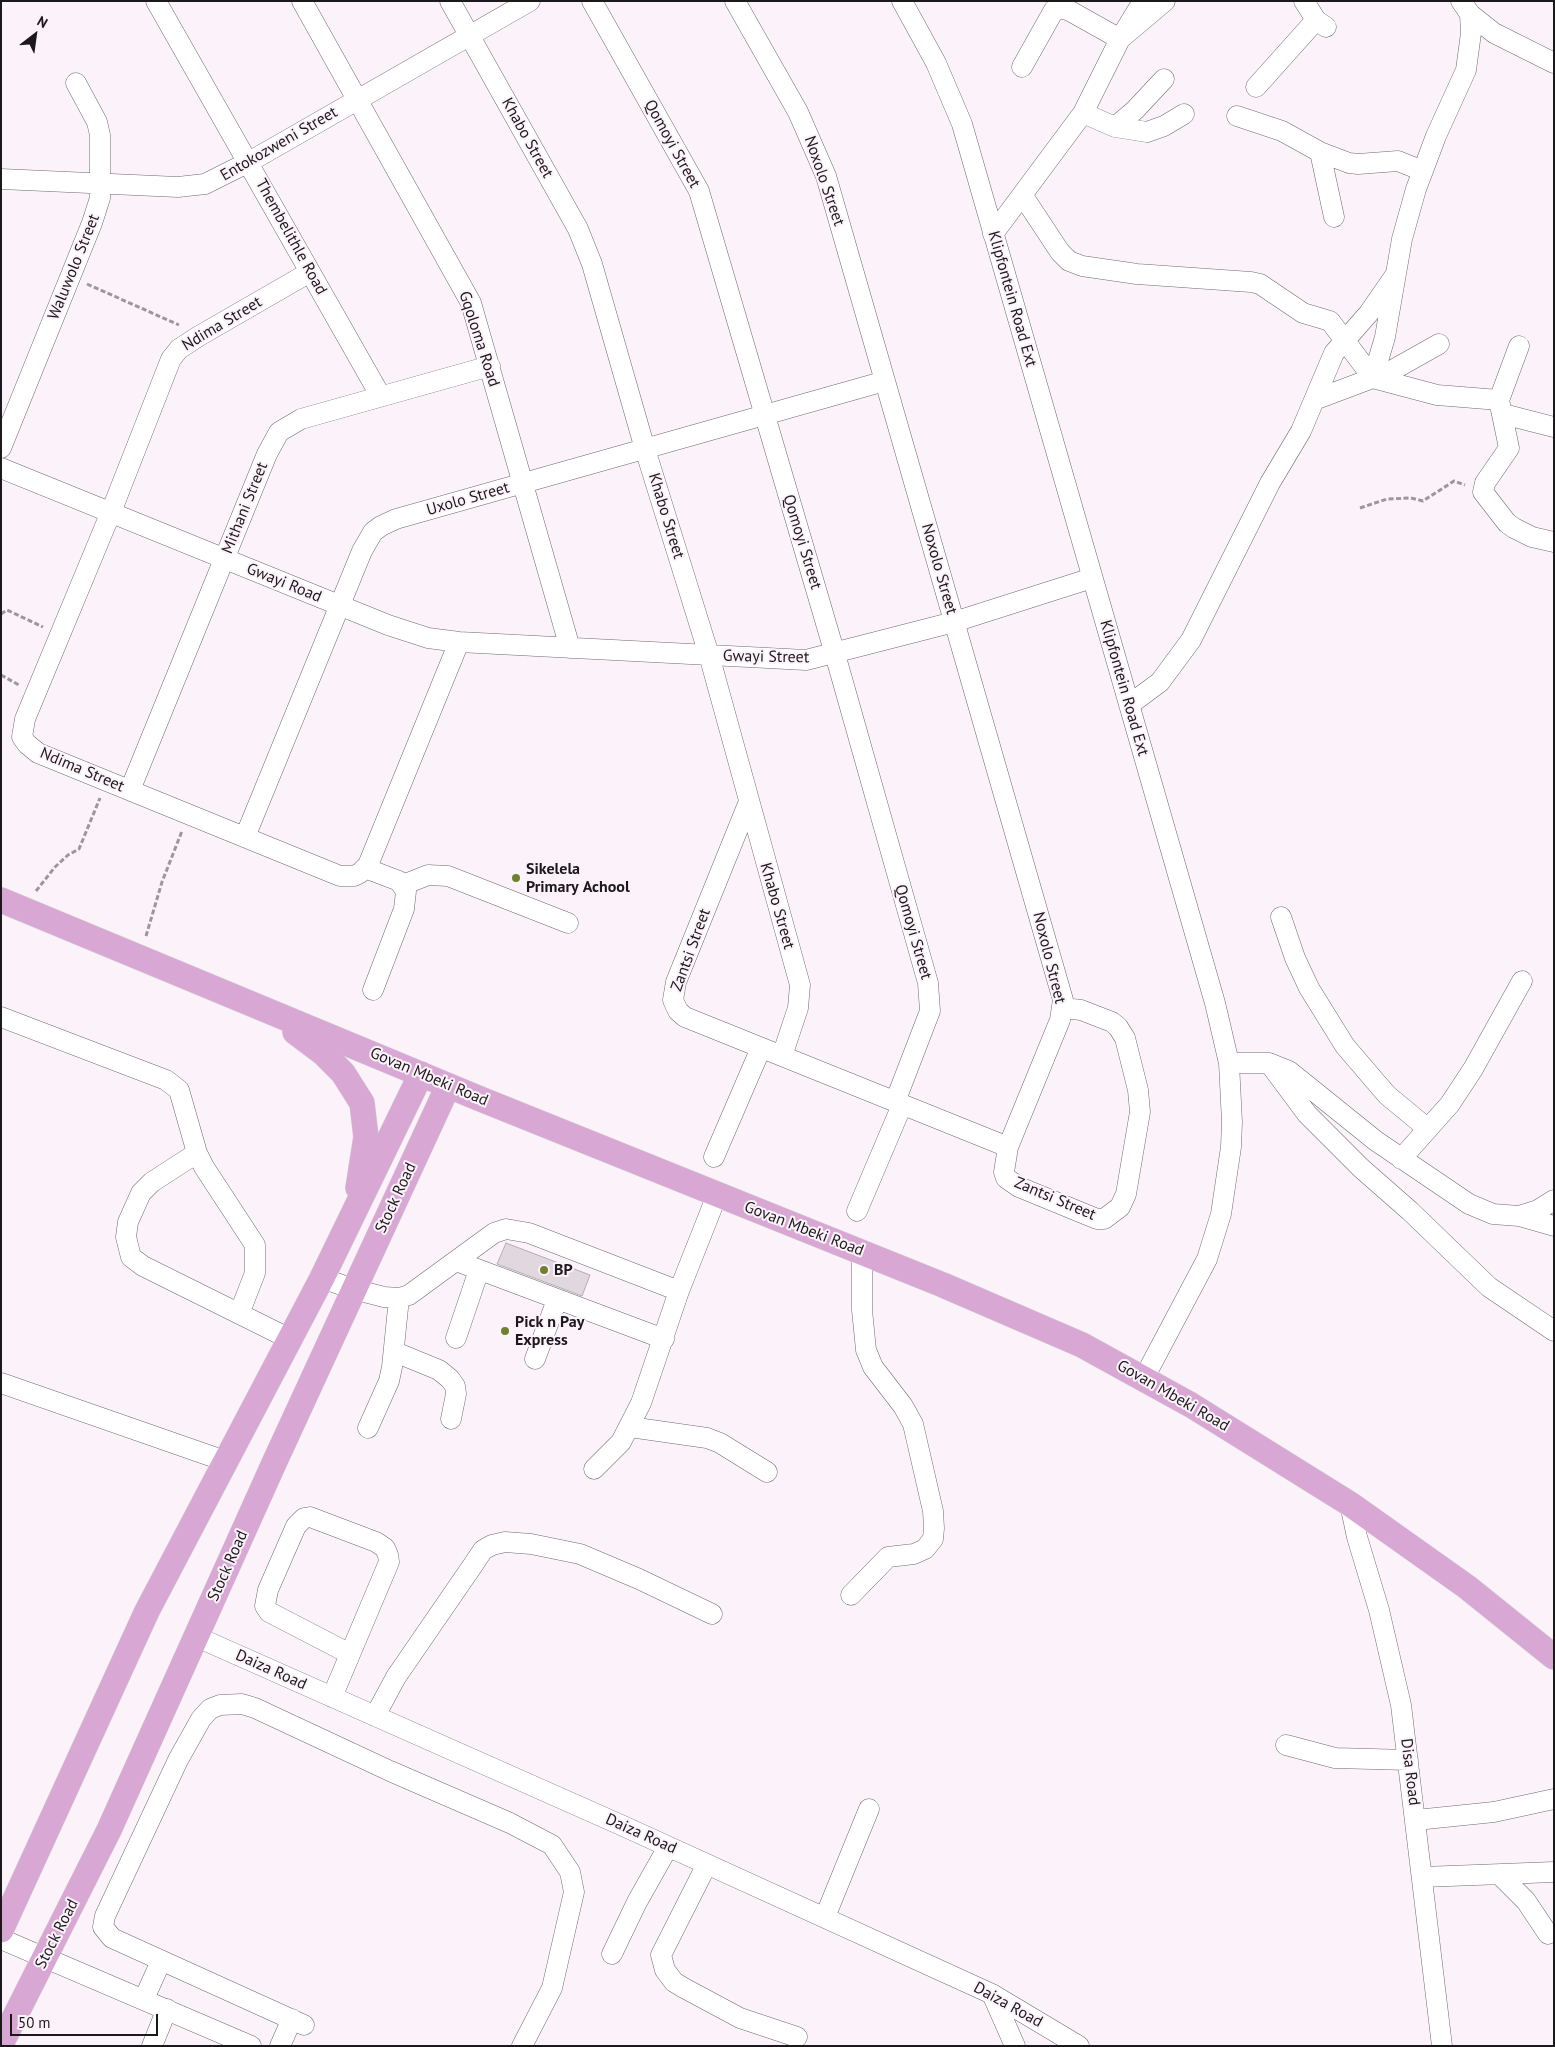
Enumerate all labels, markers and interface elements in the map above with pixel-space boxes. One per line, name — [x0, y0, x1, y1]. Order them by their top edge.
north arrow — [10, 10, 60, 60]
text: N — [34, 12, 51, 32]
street label: Khabo Street — [497, 95, 557, 181]
street label: Qomoyi Street — [640, 97, 704, 191]
street label: Entokozweni Street — [217, 103, 341, 185]
street label: Noxolo Street — [800, 134, 848, 228]
street label: Thembelithle Road — [251, 176, 331, 298]
street label: Waluwolo Street — [44, 211, 104, 323]
street label: Klipfontein Road Ext — [983, 229, 1041, 369]
street label: Gqoloma Road — [455, 289, 503, 389]
street label: Ndima Street — [179, 293, 265, 355]
street label: Mithani Street — [218, 459, 272, 557]
street label: Khabo Street — [644, 471, 688, 561]
street label: Uxolo Street — [424, 478, 512, 520]
street label: Qomoyi Street — [779, 492, 825, 592]
street label: Noxolo Street — [917, 521, 961, 617]
street label: Gwayi Road — [244, 559, 324, 607]
street label: Klipfontein Road Ext — [1095, 618, 1153, 758]
street label: Gwayi Street — [723, 647, 809, 667]
street label: Ndima Street — [37, 744, 127, 796]
place label: Sikelela Primary Achool — [526, 859, 630, 897]
street label: Khabo Street — [756, 861, 798, 951]
marker: Sikelela Primary Achool — [510, 872, 522, 884]
street label: Qomoyi Street — [890, 882, 936, 982]
street label: Zantsi Street — [667, 906, 715, 994]
street label: Noxolo Street — [1028, 910, 1070, 1006]
street label: Govan Mbeki Road — [367, 1043, 491, 1111]
street label: Stock Road — [371, 1160, 421, 1236]
street label: Zantsi Street — [1011, 1173, 1099, 1225]
street label: Govan Mbeki Road — [742, 1197, 866, 1261]
place label: BP — [554, 1260, 573, 1280]
marker: BP — [538, 1264, 550, 1276]
place label: Pick n Pay Express — [515, 1312, 584, 1350]
marker: Pick n Pay Express — [499, 1325, 511, 1337]
street label: Govan Mbeki Road — [1113, 1356, 1233, 1436]
street label: Stock Road — [204, 1528, 252, 1604]
street label: Daiza Road — [232, 1646, 310, 1694]
street label: Disa Road — [1396, 1737, 1424, 1807]
street label: Daiza Road — [602, 1810, 680, 1858]
street label: Stock Road — [31, 1896, 83, 1972]
street label: Daiza Road — [970, 1978, 1046, 2032]
scale bar — [12, 2004, 160, 2036]
text: 50 m — [18, 2013, 51, 2032]

